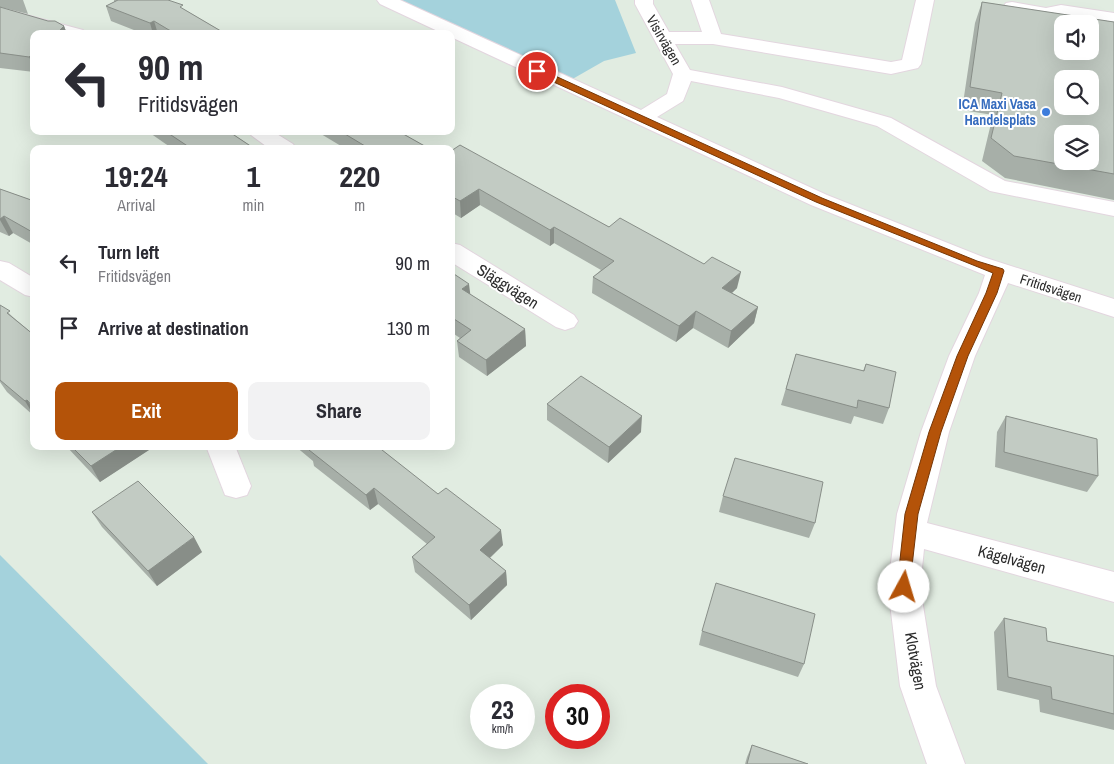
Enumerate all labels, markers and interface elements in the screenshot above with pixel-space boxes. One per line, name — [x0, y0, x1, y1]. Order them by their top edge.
street label: Visirvägen — [643, 12, 685, 68]
map controls — [1054, 15, 1099, 170]
button: sound — [1054, 15, 1099, 60]
text: 90 m — [138, 44, 203, 91]
icon: left — [55, 50, 120, 115]
pin — [516, 50, 558, 92]
icon: arrive — [523, 57, 551, 85]
button: search — [1054, 70, 1099, 115]
text: Fritidsvägen — [138, 89, 238, 119]
place label: ICA Maxi Vasa Handelsplats — [959, 95, 1037, 129]
marker: ICA Maxi Vasa Handelsplats — [1040, 106, 1052, 118]
button: layers — [1054, 125, 1099, 170]
text: 19:24 — [105, 156, 168, 196]
text: 1 — [247, 156, 260, 196]
text: 220 — [339, 156, 380, 196]
text: Arrival — [117, 194, 155, 216]
text: min — [242, 194, 264, 216]
text: m — [354, 194, 365, 216]
text: Turn left — [98, 239, 159, 265]
icon: left — [55, 249, 83, 277]
text: 90 m — [395, 250, 430, 276]
street label: Släggvägen — [473, 258, 543, 314]
text: Fritidsvägen — [98, 265, 171, 287]
street label: Fritidsvägen — [1018, 270, 1084, 306]
icon: arrive — [55, 314, 83, 342]
text: Arrive at destination — [98, 315, 249, 341]
text: 130 m — [387, 315, 430, 341]
button: Exit — [55, 382, 238, 440]
button: Share — [248, 382, 430, 440]
street label: Kägelvägen — [976, 539, 1048, 579]
position arrow — [877, 560, 929, 612]
street label: Klotvägen — [900, 630, 932, 692]
speed limit sign: 30 — [545, 684, 610, 749]
text: 23 — [491, 693, 514, 727]
text: km/h — [492, 721, 513, 737]

